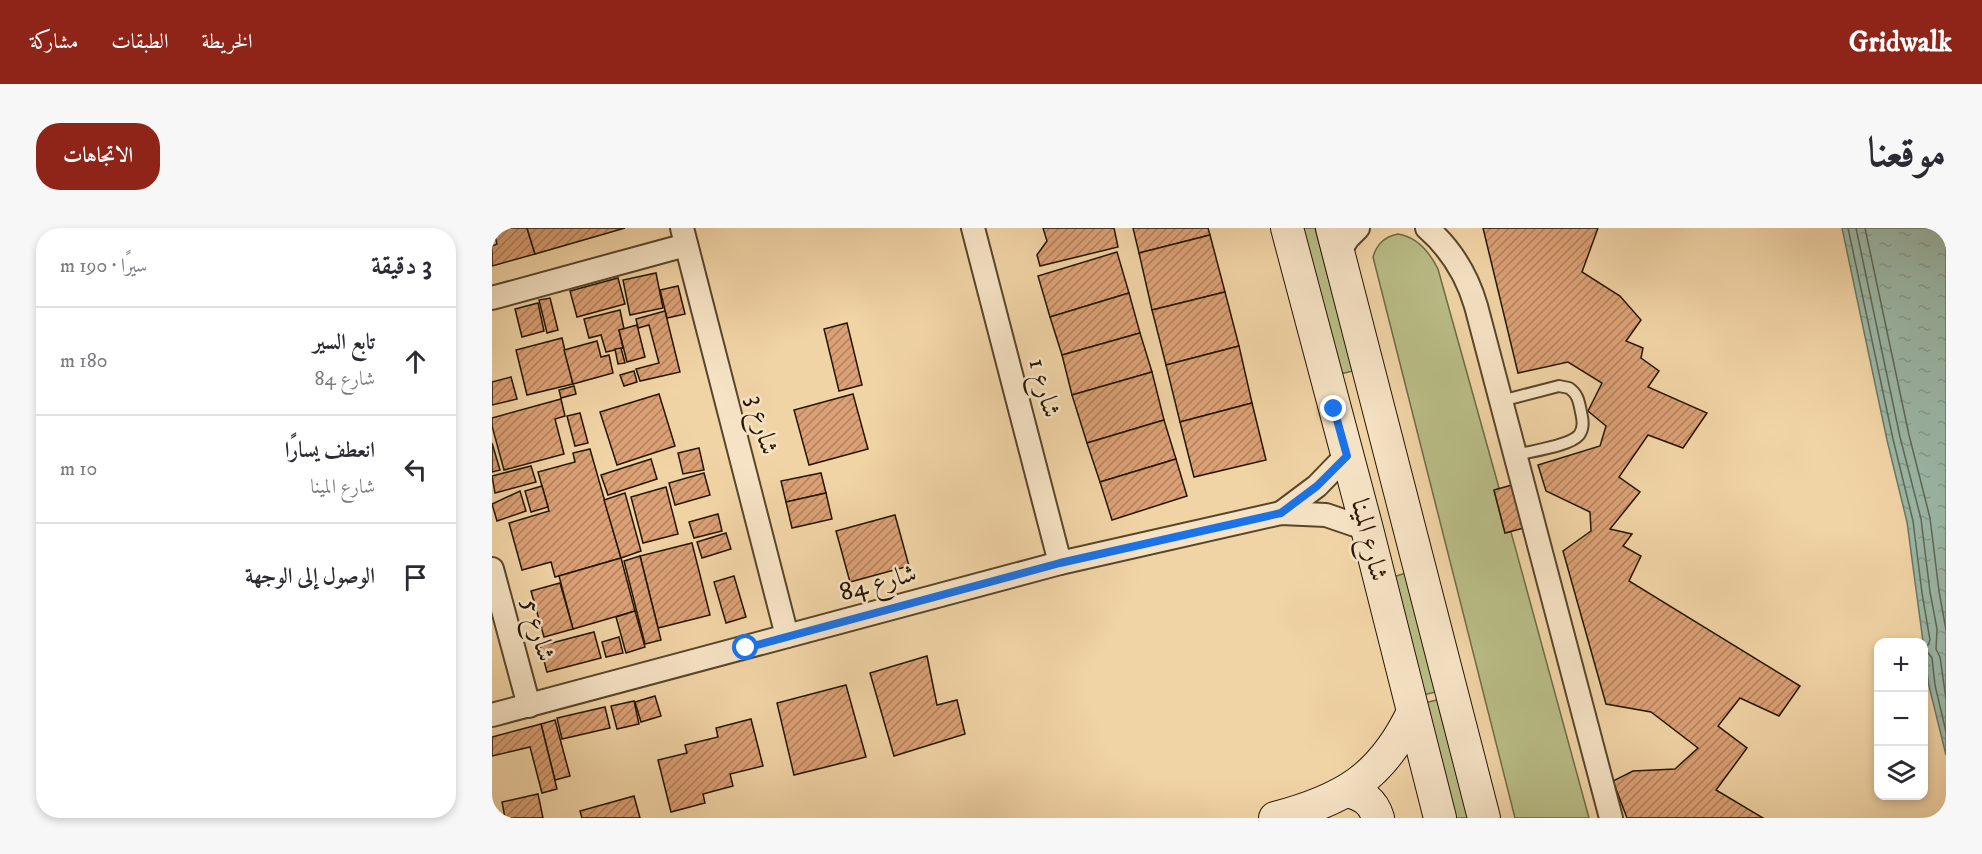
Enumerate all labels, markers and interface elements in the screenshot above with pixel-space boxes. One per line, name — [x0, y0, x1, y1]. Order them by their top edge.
text: Gridwalk — [1849, 25, 1952, 60]
text: مشاركة — [30, 29, 78, 55]
text: الطبقات — [111, 29, 168, 55]
text: الخريطة — [201, 29, 253, 55]
button: الاتجاهات — [36, 123, 160, 190]
text: موقعنا — [1868, 128, 1946, 180]
text: 3 دقيقة — [371, 250, 432, 283]
text: سيرًا · 190 m — [60, 254, 147, 279]
text: تابع السير — [313, 329, 375, 356]
icon: ahead — [399, 345, 432, 378]
text: 180 m — [60, 349, 107, 374]
street label: شارع 1 — [1016, 355, 1068, 422]
text: شارع 84 — [314, 367, 375, 392]
street label: شارع 3 — [735, 392, 785, 459]
route end — [1320, 395, 1346, 421]
text: انعطف يسارًا — [285, 437, 375, 464]
icon: left — [399, 453, 432, 486]
text: 10 m — [60, 457, 97, 482]
text: شارع المينا — [310, 475, 375, 500]
street label: شارع المينا — [1339, 495, 1395, 586]
street label: شارع 84 — [836, 557, 921, 613]
icon: arrive — [399, 561, 432, 594]
text: الوصول إلى الوجهة — [245, 563, 375, 590]
street label: شارع 5 — [510, 595, 562, 666]
route start — [732, 634, 758, 660]
map controls — [1874, 638, 1928, 800]
button: + — [1874, 638, 1928, 692]
button: − — [1874, 692, 1928, 746]
button: layers — [1874, 746, 1928, 800]

